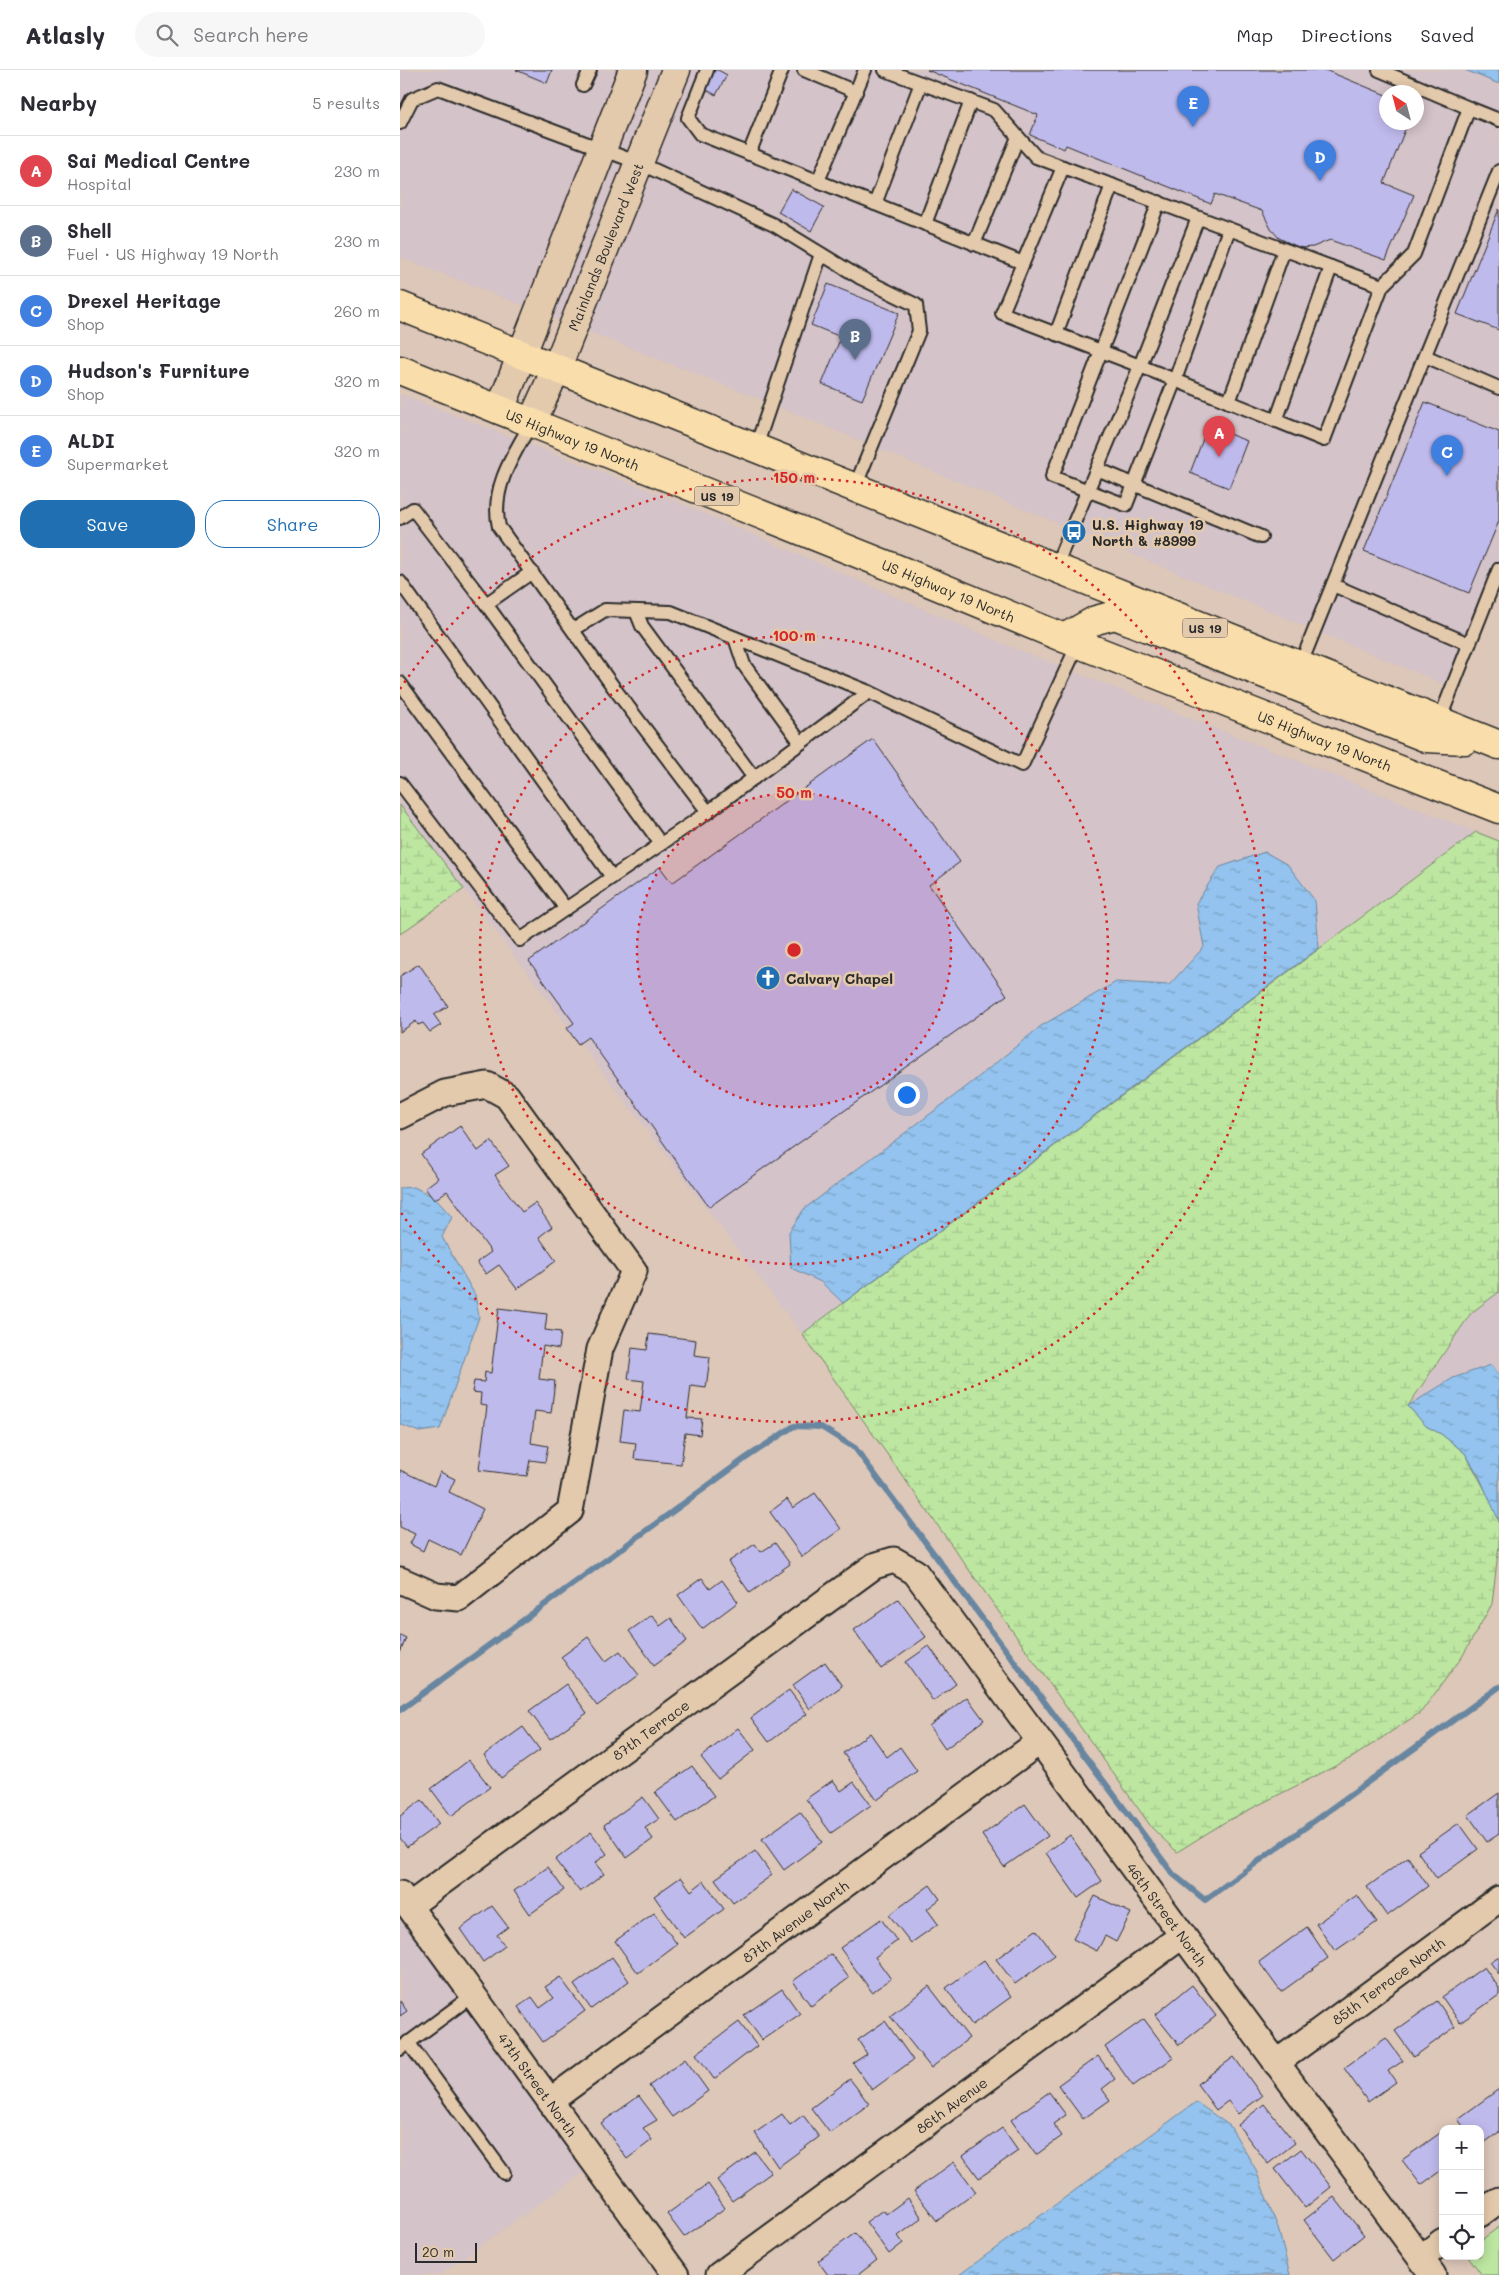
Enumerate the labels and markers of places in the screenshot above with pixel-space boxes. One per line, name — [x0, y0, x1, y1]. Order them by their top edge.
pin: E — [1177, 86, 1209, 127]
pin: D — [1304, 140, 1336, 181]
pin: B — [839, 319, 871, 360]
pin: A — [1203, 416, 1235, 457]
pin: C — [1431, 435, 1463, 476]
place label: U.S. Highway 19 North & #8999 — [1092, 515, 1204, 550]
bus stop icon: U.S. Highway 19 North & #8999 — [1061, 519, 1087, 545]
centre of rings — [785, 941, 803, 959]
church icon: Calvary Chapel — [755, 965, 781, 991]
place label: Calvary Chapel — [786, 969, 893, 988]

